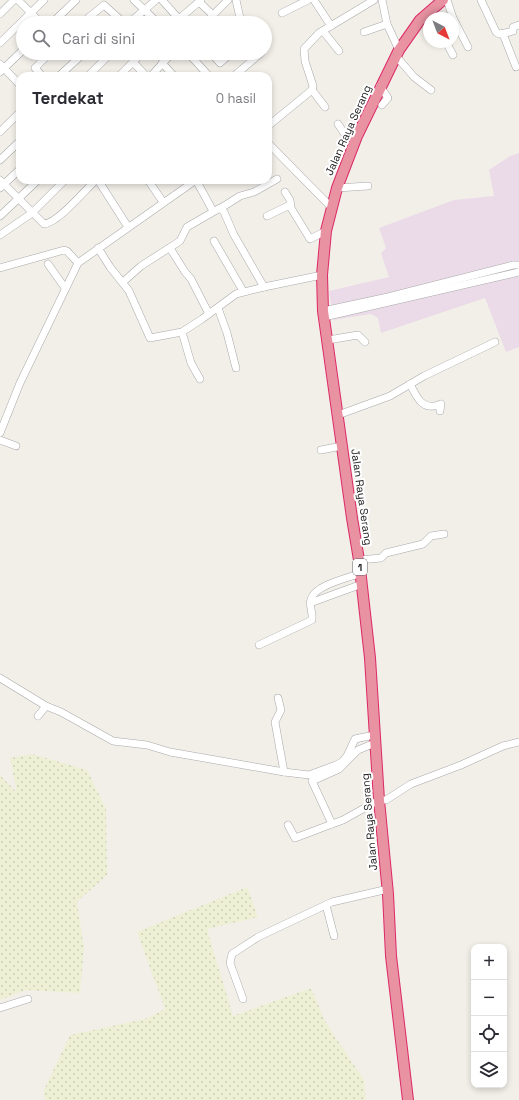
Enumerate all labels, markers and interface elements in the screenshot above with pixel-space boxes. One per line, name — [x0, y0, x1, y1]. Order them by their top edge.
north arrow — [423, 12, 459, 48]
search box — [16, 16, 272, 60]
icon: search — [30, 27, 52, 49]
text: Cari di sini — [62, 29, 135, 48]
street label: Jalan Raya Serang — [322, 83, 374, 177]
text: Terdekat — [32, 87, 104, 109]
text: 0 hasil — [216, 90, 256, 107]
street label: Jalan Raya Serang — [348, 448, 376, 546]
road number: 1 — [353, 559, 367, 575]
street label: Jalan Raya Serang — [358, 773, 380, 871]
map controls — [471, 944, 507, 1088]
button: + — [471, 944, 507, 980]
button: − — [471, 980, 507, 1016]
button: locate — [471, 1016, 507, 1052]
button: layers — [471, 1052, 507, 1088]

